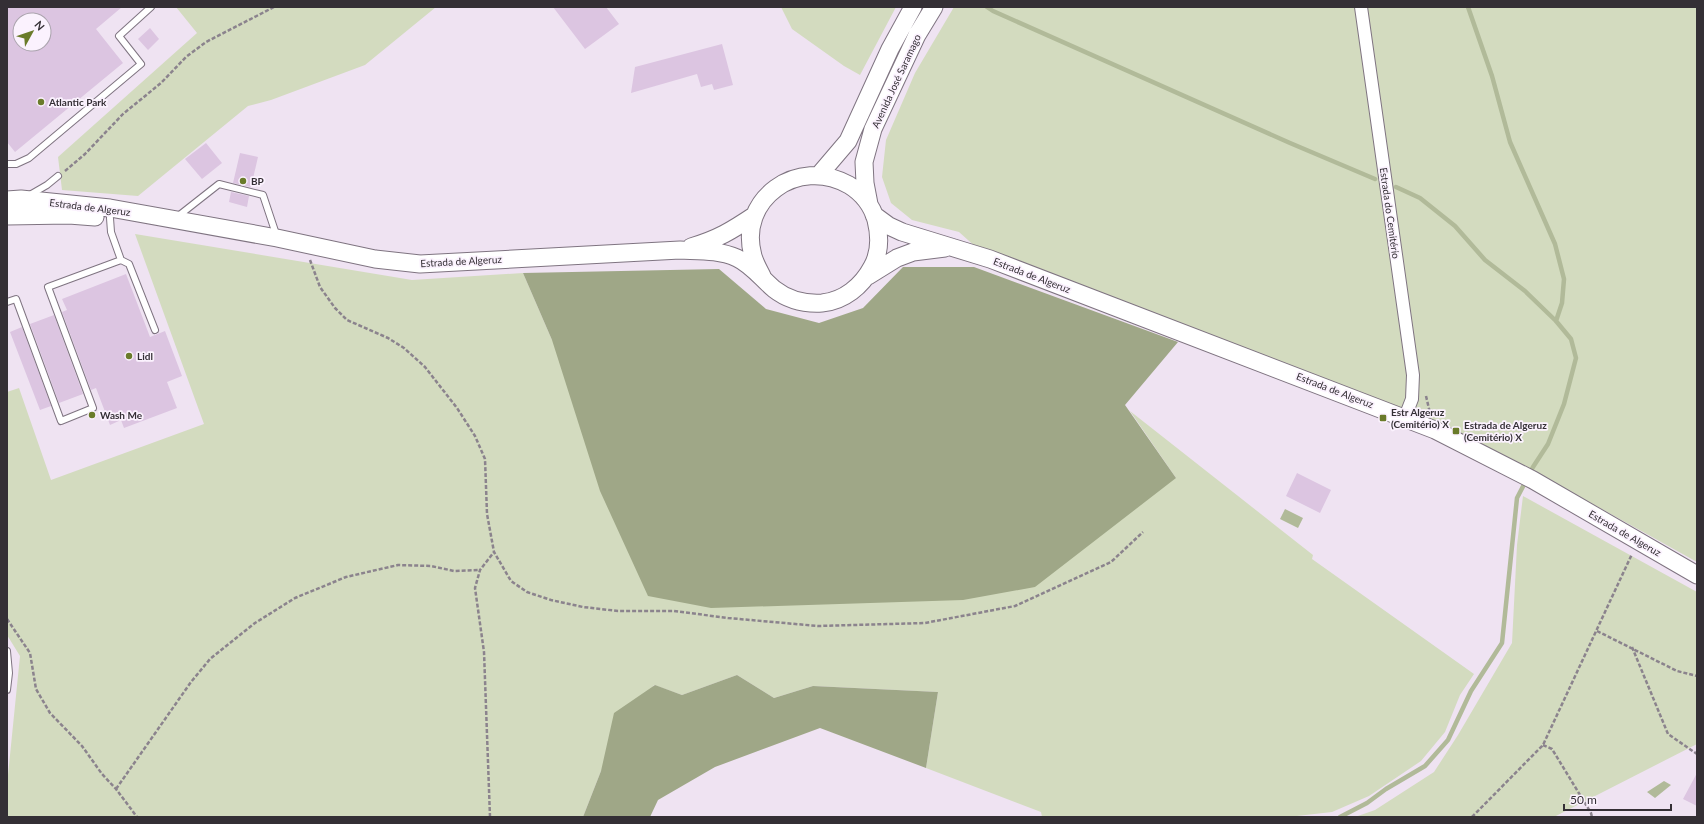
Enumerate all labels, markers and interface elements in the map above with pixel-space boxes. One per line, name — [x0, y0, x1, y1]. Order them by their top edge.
north arrow — [12, 12, 52, 52]
text: N — [32, 18, 48, 33]
street label: Avenida José Saramago — [869, 32, 923, 130]
place label: Atlantic Park — [48, 96, 107, 108]
marker: Atlantic Park — [36, 97, 46, 107]
street label: Estrada do Cemitério — [1378, 167, 1402, 260]
place label: BP — [251, 175, 264, 187]
marker: BP — [238, 176, 248, 186]
street label: Estrada de Algeruz — [49, 196, 132, 218]
street label: Estrada de Algeruz — [420, 253, 503, 269]
street label: Estrada de Algeruz — [992, 255, 1073, 295]
place label: Lidl — [137, 350, 153, 362]
marker: Lidl — [124, 351, 134, 361]
street label: Estrada de Algeruz — [1295, 370, 1376, 410]
place label: Estr Algeruz (Cemitério) X — [1391, 406, 1449, 430]
place label: Wash Me — [100, 409, 143, 421]
marker: Wash Me — [87, 410, 97, 420]
marker: Estr Algeruz (Cemitério) X — [1378, 413, 1388, 423]
place label: Estrada de Algeruz (Cemitério) X — [1464, 419, 1547, 443]
marker: Estrada de Algeruz (Cemitério) X — [1451, 426, 1461, 436]
street label: Estrada de Algeruz — [1587, 507, 1664, 559]
scale bar — [1564, 786, 1671, 812]
text: 50 m — [1570, 792, 1597, 807]

